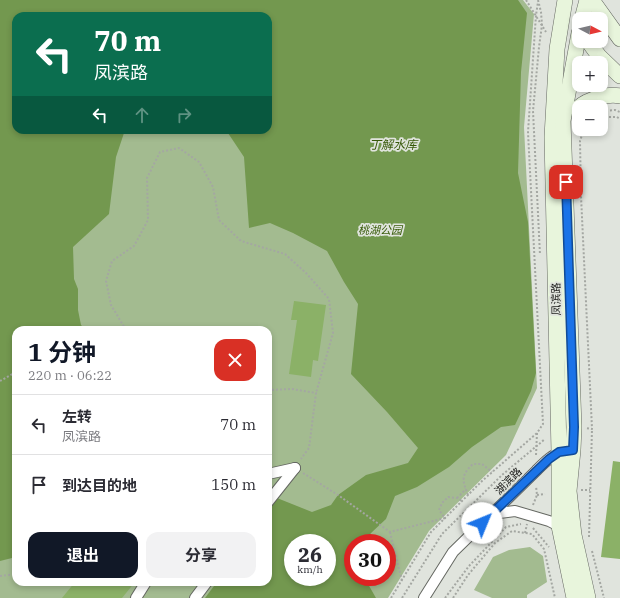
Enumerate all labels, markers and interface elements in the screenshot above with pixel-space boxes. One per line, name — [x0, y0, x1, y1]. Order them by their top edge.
north arrow — [572, 12, 608, 48]
map controls — [572, 12, 608, 136]
text: 70 m — [94, 22, 161, 59]
icon: left — [28, 28, 80, 80]
button: + — [572, 56, 608, 92]
text: 凤滨路 — [94, 61, 148, 84]
button: − — [572, 100, 608, 136]
icon: left — [89, 104, 111, 126]
icon: ahead — [131, 104, 153, 126]
icon: right — [173, 104, 195, 126]
water label: 丁解水库 — [369, 137, 419, 152]
pin — [549, 165, 583, 199]
icon: arrive — [555, 171, 577, 193]
park label: 桃湖公园 — [358, 223, 404, 237]
street label: 凤滨路 — [549, 282, 563, 316]
text: 1 分钟 — [28, 336, 96, 368]
button: close — [214, 339, 256, 381]
text: 220 m · 06:22 — [28, 367, 112, 384]
text: 左转 — [62, 407, 92, 426]
icon: left — [28, 414, 50, 436]
text: 70 m — [220, 415, 256, 434]
text: 凤滨路 — [62, 428, 101, 445]
street label: 湖滨路 — [491, 464, 525, 498]
icon: arrive — [28, 474, 50, 496]
text: 150 m — [211, 475, 256, 494]
text: 到达目的地 — [62, 476, 137, 495]
position arrow — [461, 502, 503, 544]
button: 退出 — [28, 532, 138, 578]
button: 分享 — [146, 532, 256, 578]
speed limit sign: 30 — [344, 534, 396, 586]
text: 26 — [298, 541, 322, 568]
text: km/h — [297, 563, 323, 576]

